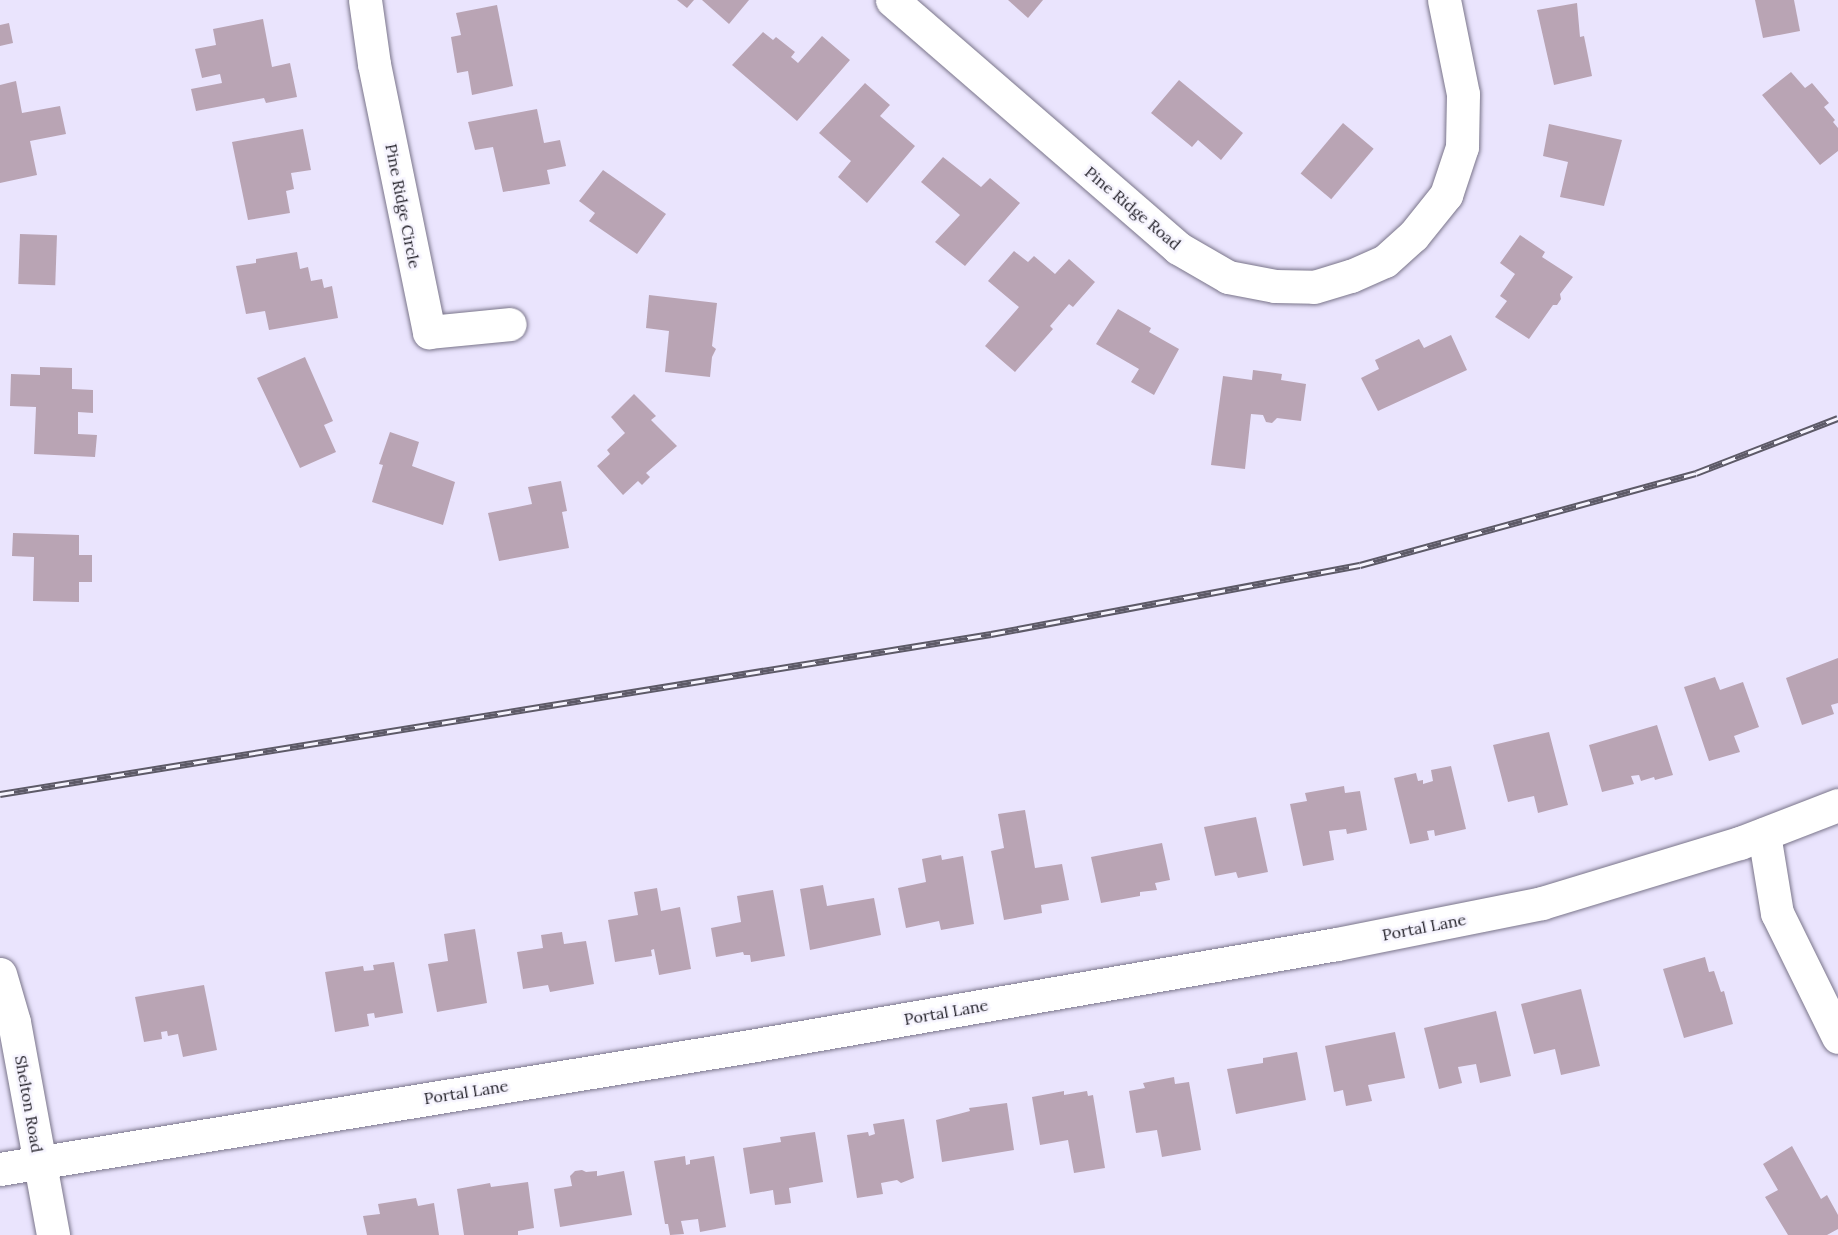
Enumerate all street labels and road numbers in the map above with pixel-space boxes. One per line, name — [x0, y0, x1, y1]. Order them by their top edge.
street label: Pine Ridge Circle — [382, 142, 424, 270]
street label: Pine Ridge Road — [1081, 162, 1185, 254]
street label: Portal Lane — [1380, 909, 1468, 945]
street label: Portal Lane — [902, 995, 990, 1029]
street label: Shelton Road — [11, 1054, 47, 1154]
street label: Portal Lane — [422, 1076, 510, 1108]

